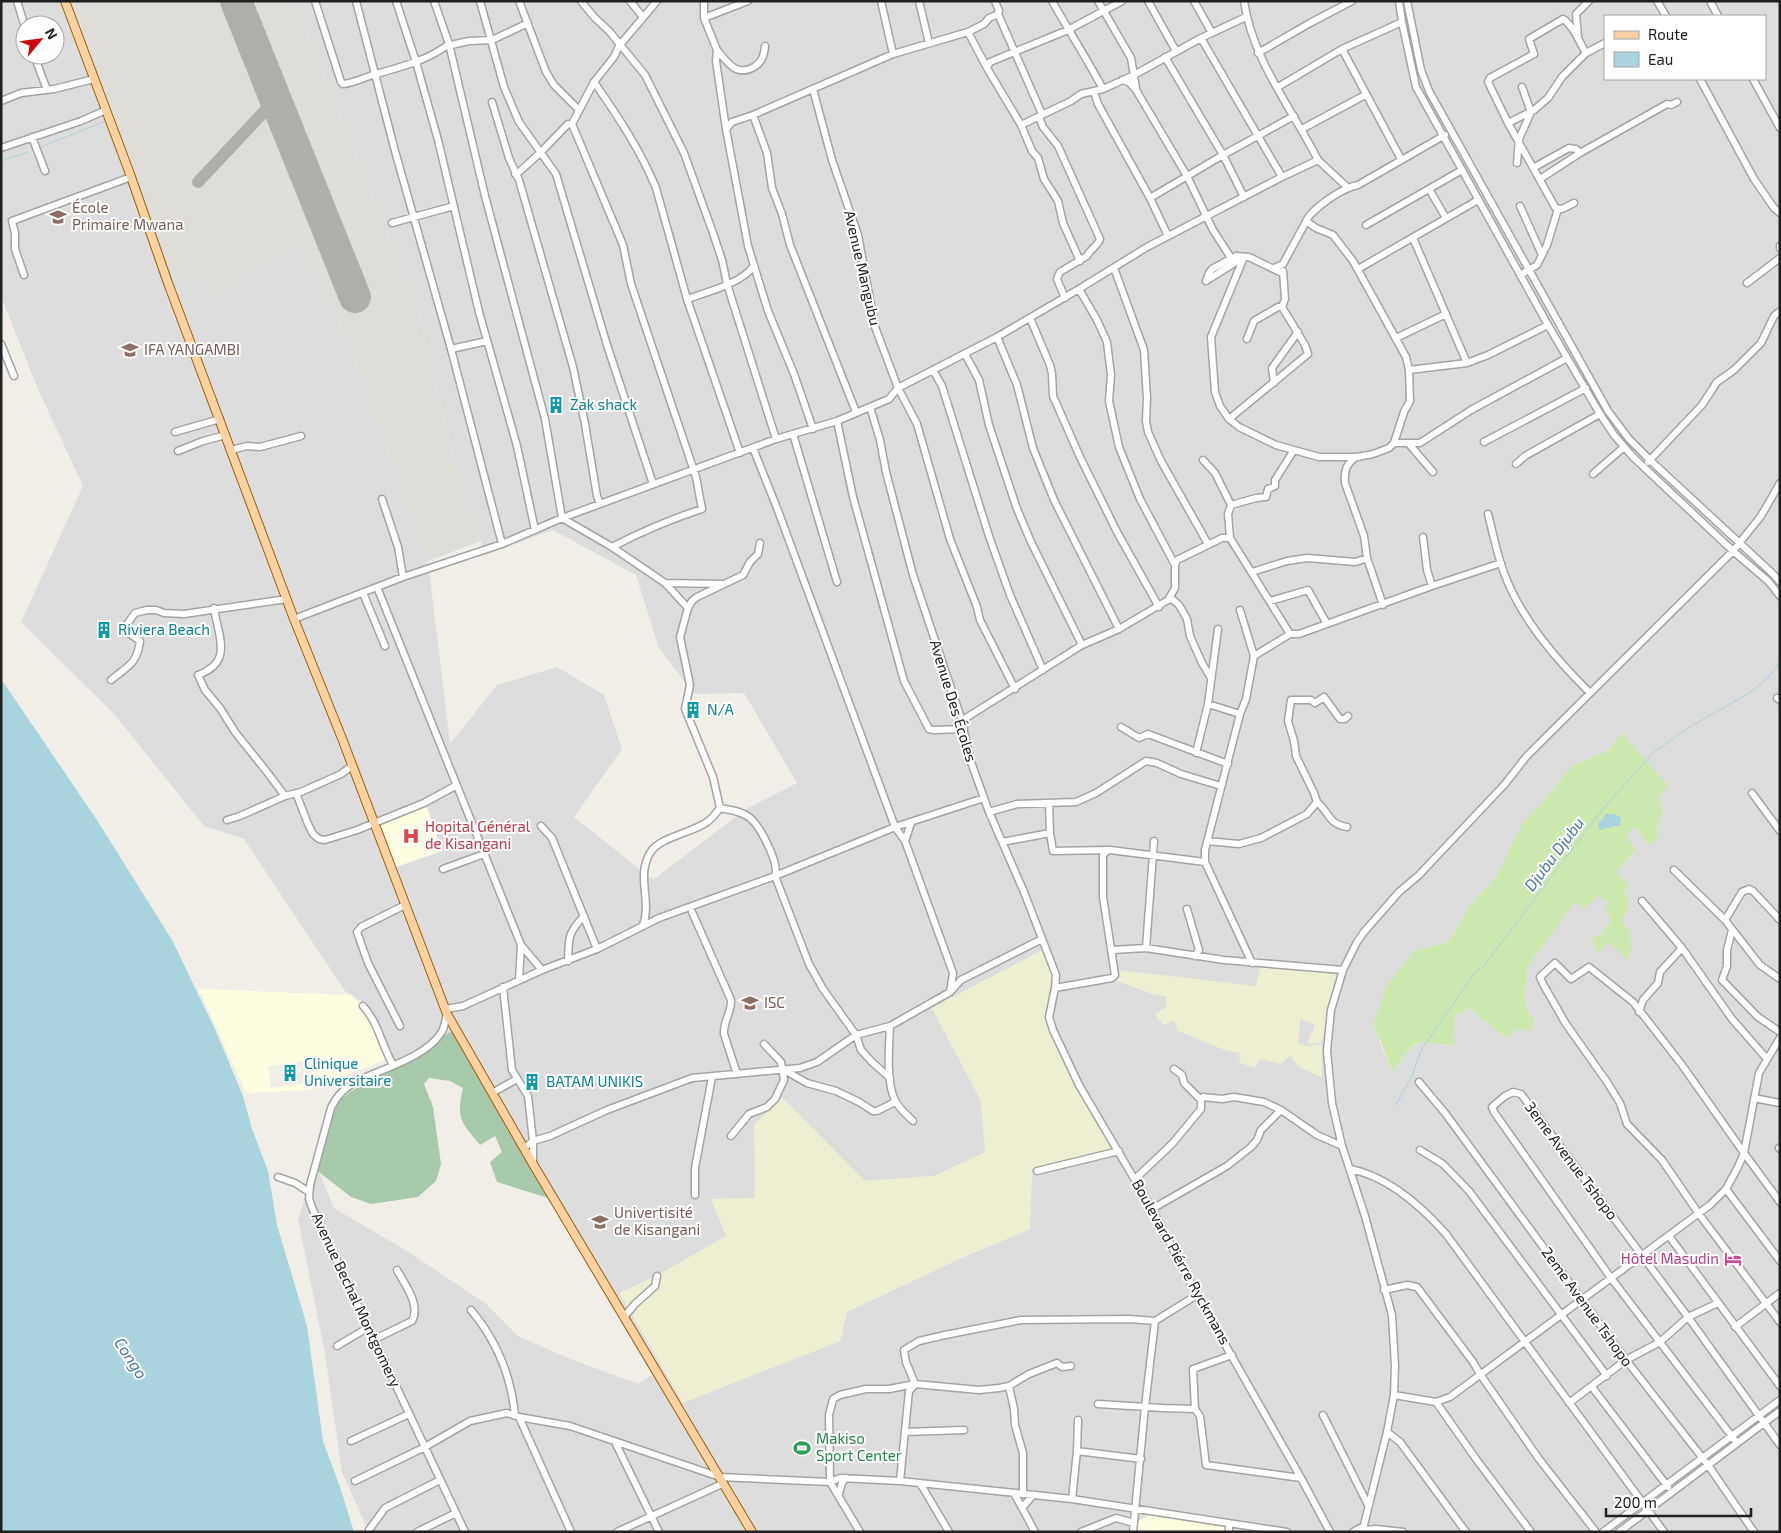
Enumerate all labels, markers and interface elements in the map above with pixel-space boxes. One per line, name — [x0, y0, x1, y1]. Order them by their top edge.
north arrow — [15, 15, 65, 65]
legend — [1604, 15, 1766, 80]
text: N — [42, 25, 62, 42]
text: Route — [1648, 25, 1688, 43]
text: Eau — [1648, 50, 1673, 68]
place label: École Primaire Mwana — [72, 198, 184, 233]
school or university icon: École Primaire Mwana — [48, 207, 68, 227]
street label: Avenue Mangubu — [841, 208, 885, 327]
school or university icon: IFA YANGAMBI — [120, 340, 140, 360]
place label: IFA YANGAMBI — [144, 340, 240, 358]
building icon: Zak shack — [546, 395, 566, 415]
place label: Zak shack — [570, 395, 637, 413]
building icon: Riviera Beach — [94, 620, 114, 640]
place label: Riviera Beach — [118, 620, 210, 638]
street label: Avenue Des Écoles — [927, 637, 981, 764]
building icon: N/A — [683, 700, 703, 720]
place label: N/A — [707, 700, 734, 718]
water label: Djubu Djubu — [1520, 813, 1588, 895]
place label: Hopital Général de Kisangani — [425, 817, 531, 852]
hospital icon: Hopital Général de Kisangani — [401, 826, 421, 846]
school or university icon: ISC — [740, 993, 760, 1013]
place label: ISC — [764, 993, 785, 1011]
place label: Clinique Universitaire — [304, 1054, 391, 1089]
building icon: Clinique Universitaire — [280, 1063, 300, 1083]
building icon: BATAM UNIKIS — [522, 1072, 542, 1092]
place label: BATAM UNIKIS — [546, 1072, 643, 1090]
street label: 3eme Avenue Tshopo — [1522, 1098, 1622, 1223]
street label: Boulevard Piérre Ryckmans — [1129, 1176, 1235, 1347]
place label: Univertisité de Kisangani — [614, 1203, 700, 1238]
street label: Avenue Bechal Montgomery — [308, 1209, 405, 1390]
school or university icon: Univertisité de Kisangani — [590, 1212, 610, 1232]
street label: 2eme Avenue Tshopo — [1538, 1243, 1637, 1370]
place label: Hôtel Masudin — [1621, 1249, 1719, 1267]
hotel icon: Hôtel Masudin — [1723, 1249, 1743, 1269]
water label: Congo — [111, 1333, 152, 1382]
place label: Makiso Sport Center — [816, 1429, 902, 1464]
sports icon: Makiso Sport Center — [792, 1438, 812, 1458]
scale bar — [1606, 1486, 1751, 1518]
text: 200 m — [1614, 1493, 1657, 1511]

